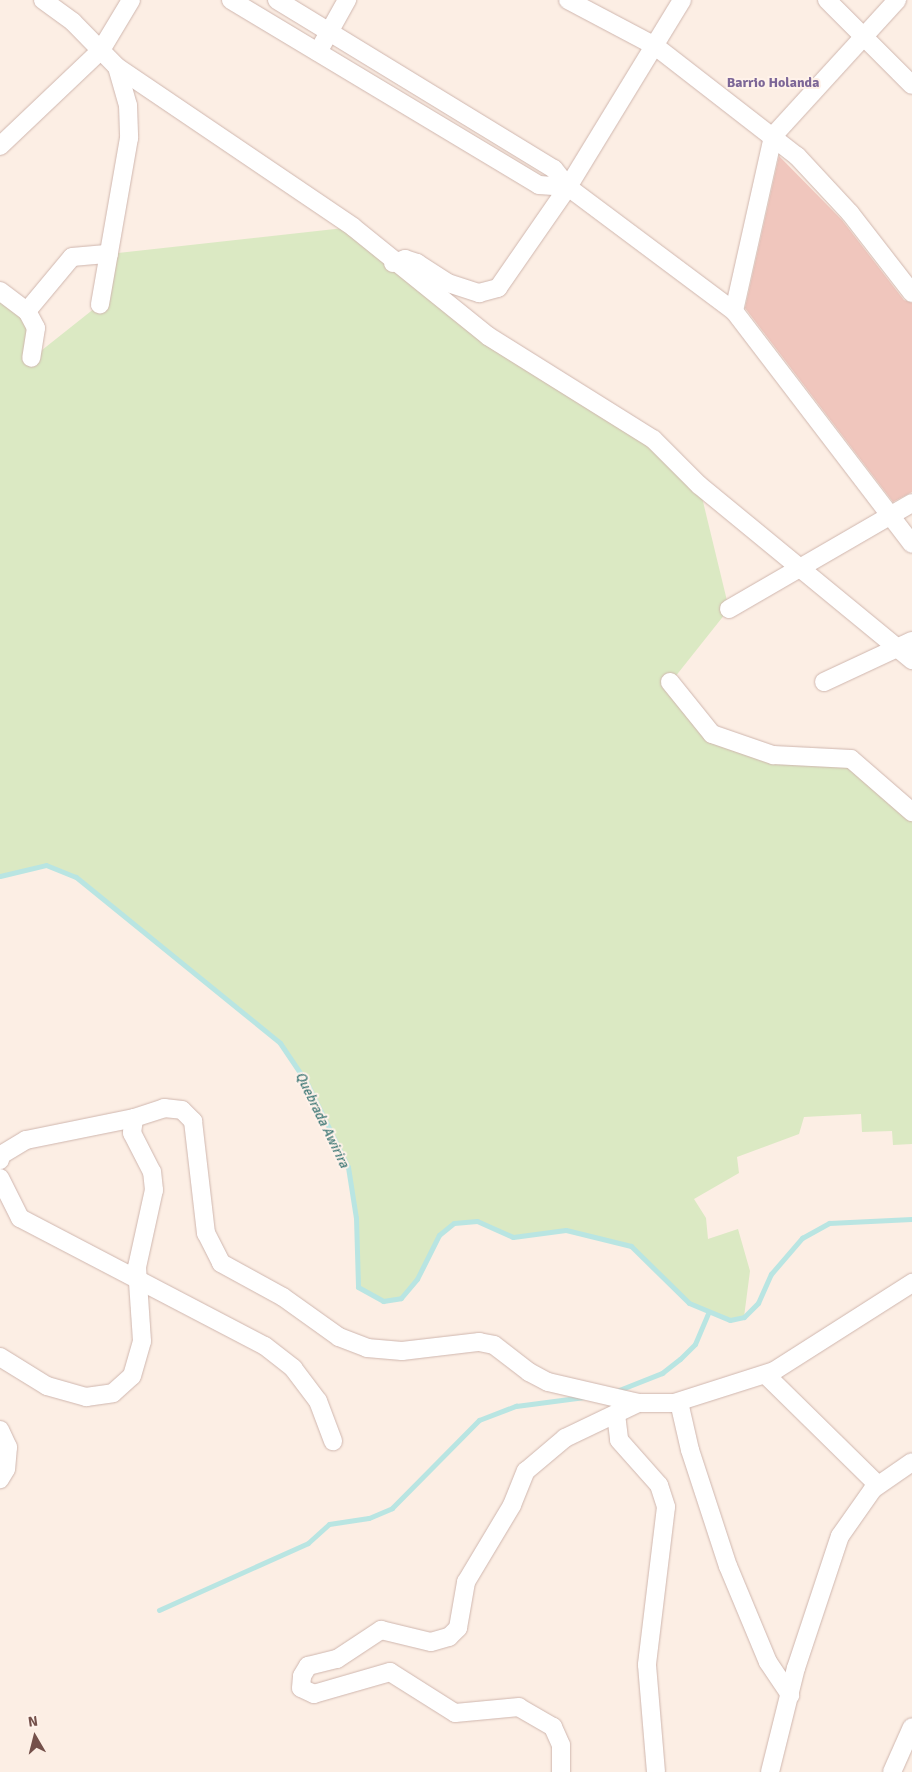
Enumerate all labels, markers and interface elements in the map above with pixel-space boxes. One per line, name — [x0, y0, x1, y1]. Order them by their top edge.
district label: Barrio Holanda — [727, 75, 819, 91]
water label: Quebrada Awirira — [292, 1069, 352, 1171]
north arrow — [10, 1712, 60, 1762]
text: N — [27, 1713, 39, 1731]

